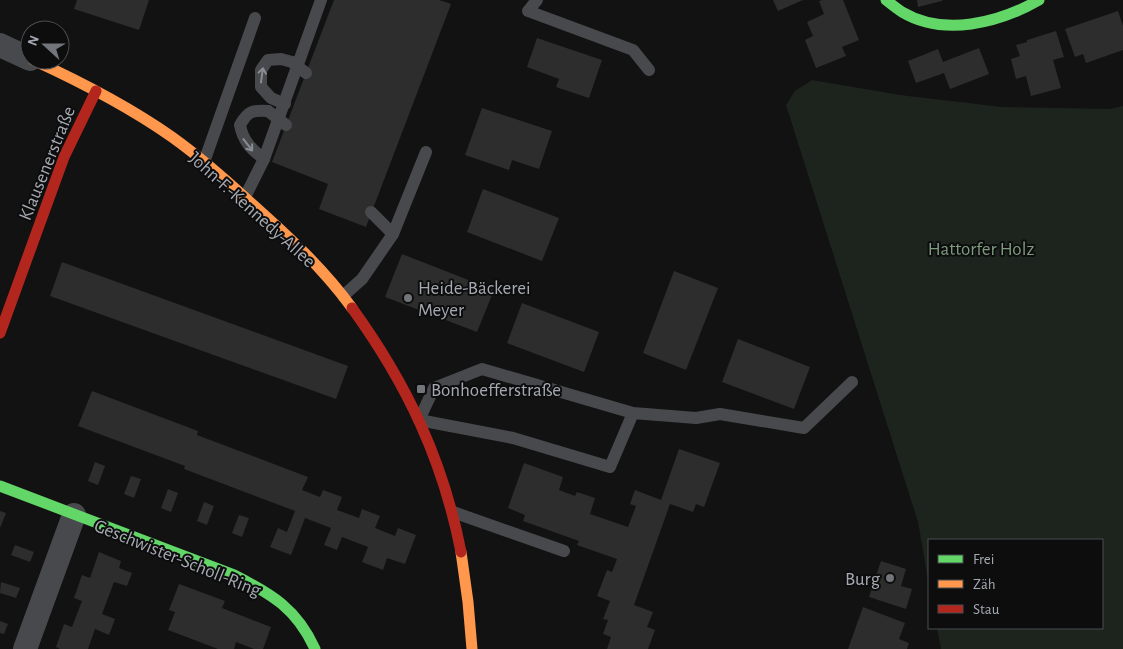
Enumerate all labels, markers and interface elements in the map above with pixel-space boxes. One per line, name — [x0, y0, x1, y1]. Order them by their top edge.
north arrow — [20, 20, 70, 70]
text: N — [26, 34, 42, 48]
one-way arrow — [258, 68, 268, 84]
street label: Klausenerstraße — [16, 104, 79, 223]
one-way arrow — [243, 138, 254, 151]
street label: John-F.-Kennedy-Allee — [185, 149, 319, 272]
park label: Hattorfer Holz — [928, 240, 1034, 259]
place label: Heide-Bäckerei Meyer — [418, 279, 531, 320]
marker: Heide-Bäckerei Meyer — [402, 292, 414, 304]
place label: Bonhoefferstraße — [431, 381, 561, 400]
marker: Bonhoefferstraße — [415, 383, 427, 395]
street label: Geschwister-Scholl-Ring — [91, 516, 264, 601]
legend — [928, 539, 1103, 629]
text: Frei — [973, 552, 994, 567]
place label: Burg — [845, 570, 881, 589]
marker: Burg — [884, 572, 896, 584]
text: Zäh — [973, 577, 996, 592]
text: Stau — [973, 602, 1000, 617]

